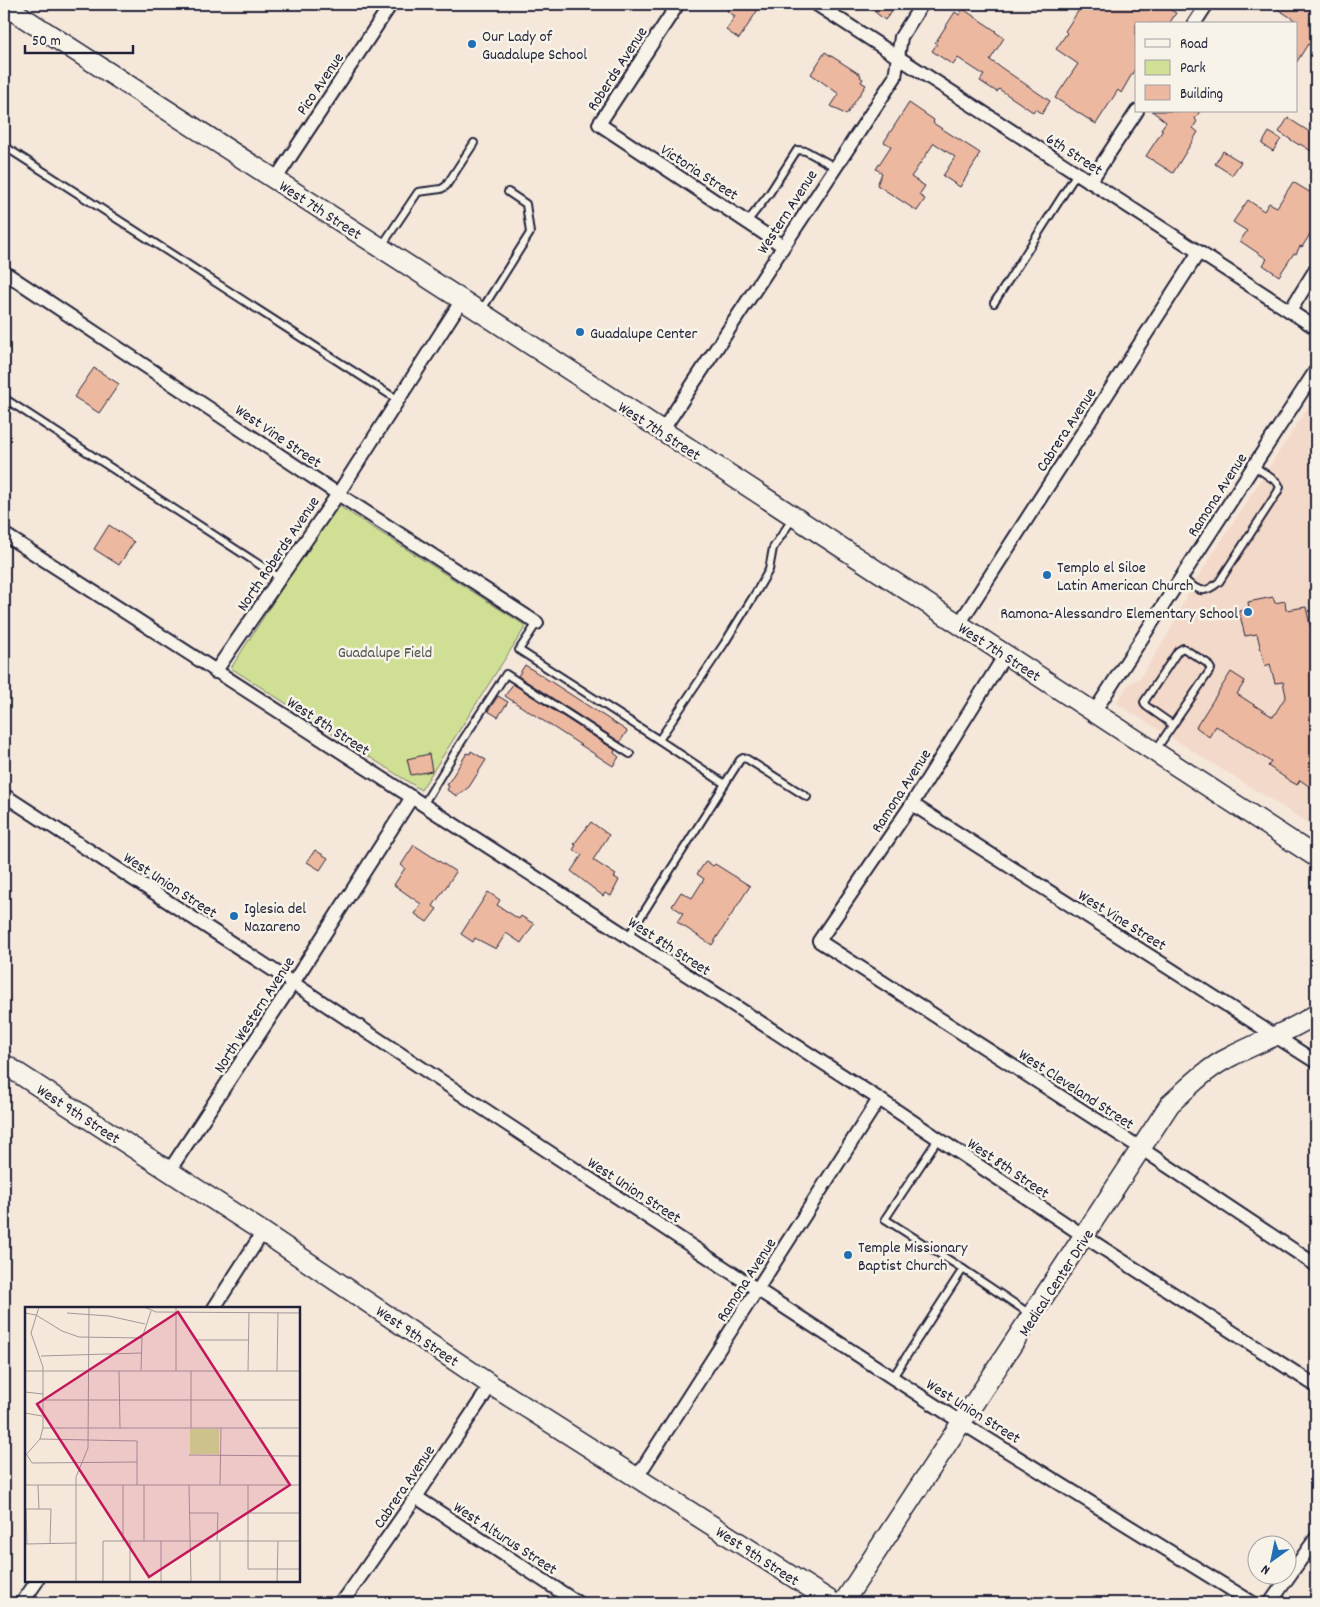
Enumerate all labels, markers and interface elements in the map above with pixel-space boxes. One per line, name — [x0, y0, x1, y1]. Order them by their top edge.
scale bar — [25, 22, 132, 54]
legend — [1135, 22, 1298, 112]
street label: Roberds Avenue — [582, 23, 654, 116]
place label: Our Lady of Guadalupe School — [482, 26, 587, 67]
text: 50 m — [32, 31, 61, 53]
text: Road — [1180, 34, 1208, 56]
marker: Our Lady of Guadalupe School — [466, 38, 478, 50]
street label: Pico Avenue — [292, 48, 351, 120]
text: Park — [1180, 58, 1206, 80]
text: Building — [1180, 84, 1223, 106]
street label: 6th Street — [1041, 128, 1107, 182]
street label: Victoria Street — [655, 139, 742, 207]
street label: Western Avenue — [752, 166, 824, 259]
street label: West 7th Street — [274, 176, 366, 247]
place label: Guadalupe Center — [590, 323, 698, 346]
marker: Guadalupe Center — [574, 326, 586, 338]
street label: Cabrera Avenue — [1031, 384, 1103, 477]
street label: West 7th Street — [613, 397, 705, 468]
street label: West Vine Street — [230, 400, 326, 475]
street label: Ramona Avenue — [1182, 449, 1254, 542]
street label: North Roberds Avenue — [232, 492, 326, 617]
place label: Templo el Siloe Latin American Church — [1057, 557, 1193, 598]
marker: Templo el Siloe Latin American Church — [1041, 569, 1053, 581]
place label: Ramona-Alessandro Elementary School — [1000, 603, 1238, 626]
marker: Ramona-Alessandro Elementary School — [1242, 606, 1254, 618]
street label: West 7th Street — [953, 618, 1045, 689]
park label: Guadalupe Field — [338, 642, 432, 665]
street label: West 8th Street — [282, 692, 374, 763]
street label: Ramona Avenue — [866, 745, 938, 838]
street label: West Union Street — [118, 847, 221, 925]
street label: West Vine Street — [1073, 885, 1170, 957]
place label: Iglesia del Nazareno — [244, 898, 306, 939]
marker: Iglesia del Nazareno — [228, 910, 240, 922]
street label: West 8th Street — [623, 912, 715, 983]
street label: North Western Avenue — [209, 953, 301, 1078]
street label: West Cleveland Street — [1013, 1044, 1138, 1136]
street label: West 9th Street — [31, 1079, 124, 1151]
street label: West 8th Street — [962, 1133, 1053, 1205]
street label: West Union Street — [582, 1152, 685, 1230]
street label: Medical Center Drive — [1014, 1225, 1101, 1342]
street label: Ramona Avenue — [711, 1234, 783, 1327]
place label: Temple Missionary Baptist Church — [858, 1237, 968, 1278]
marker: Temple Missionary Baptist Church — [842, 1249, 854, 1261]
street label: West 9th Street — [371, 1301, 463, 1373]
inset map — [25, 1307, 300, 1582]
street label: West Union Street — [921, 1374, 1024, 1450]
street label: Cabrera Avenue — [369, 1441, 442, 1534]
street label: West Alturus Street — [448, 1497, 561, 1581]
street label: West 9th Street — [710, 1521, 803, 1593]
north arrow — [1248, 1534, 1298, 1584]
text: N — [1258, 1559, 1274, 1579]

